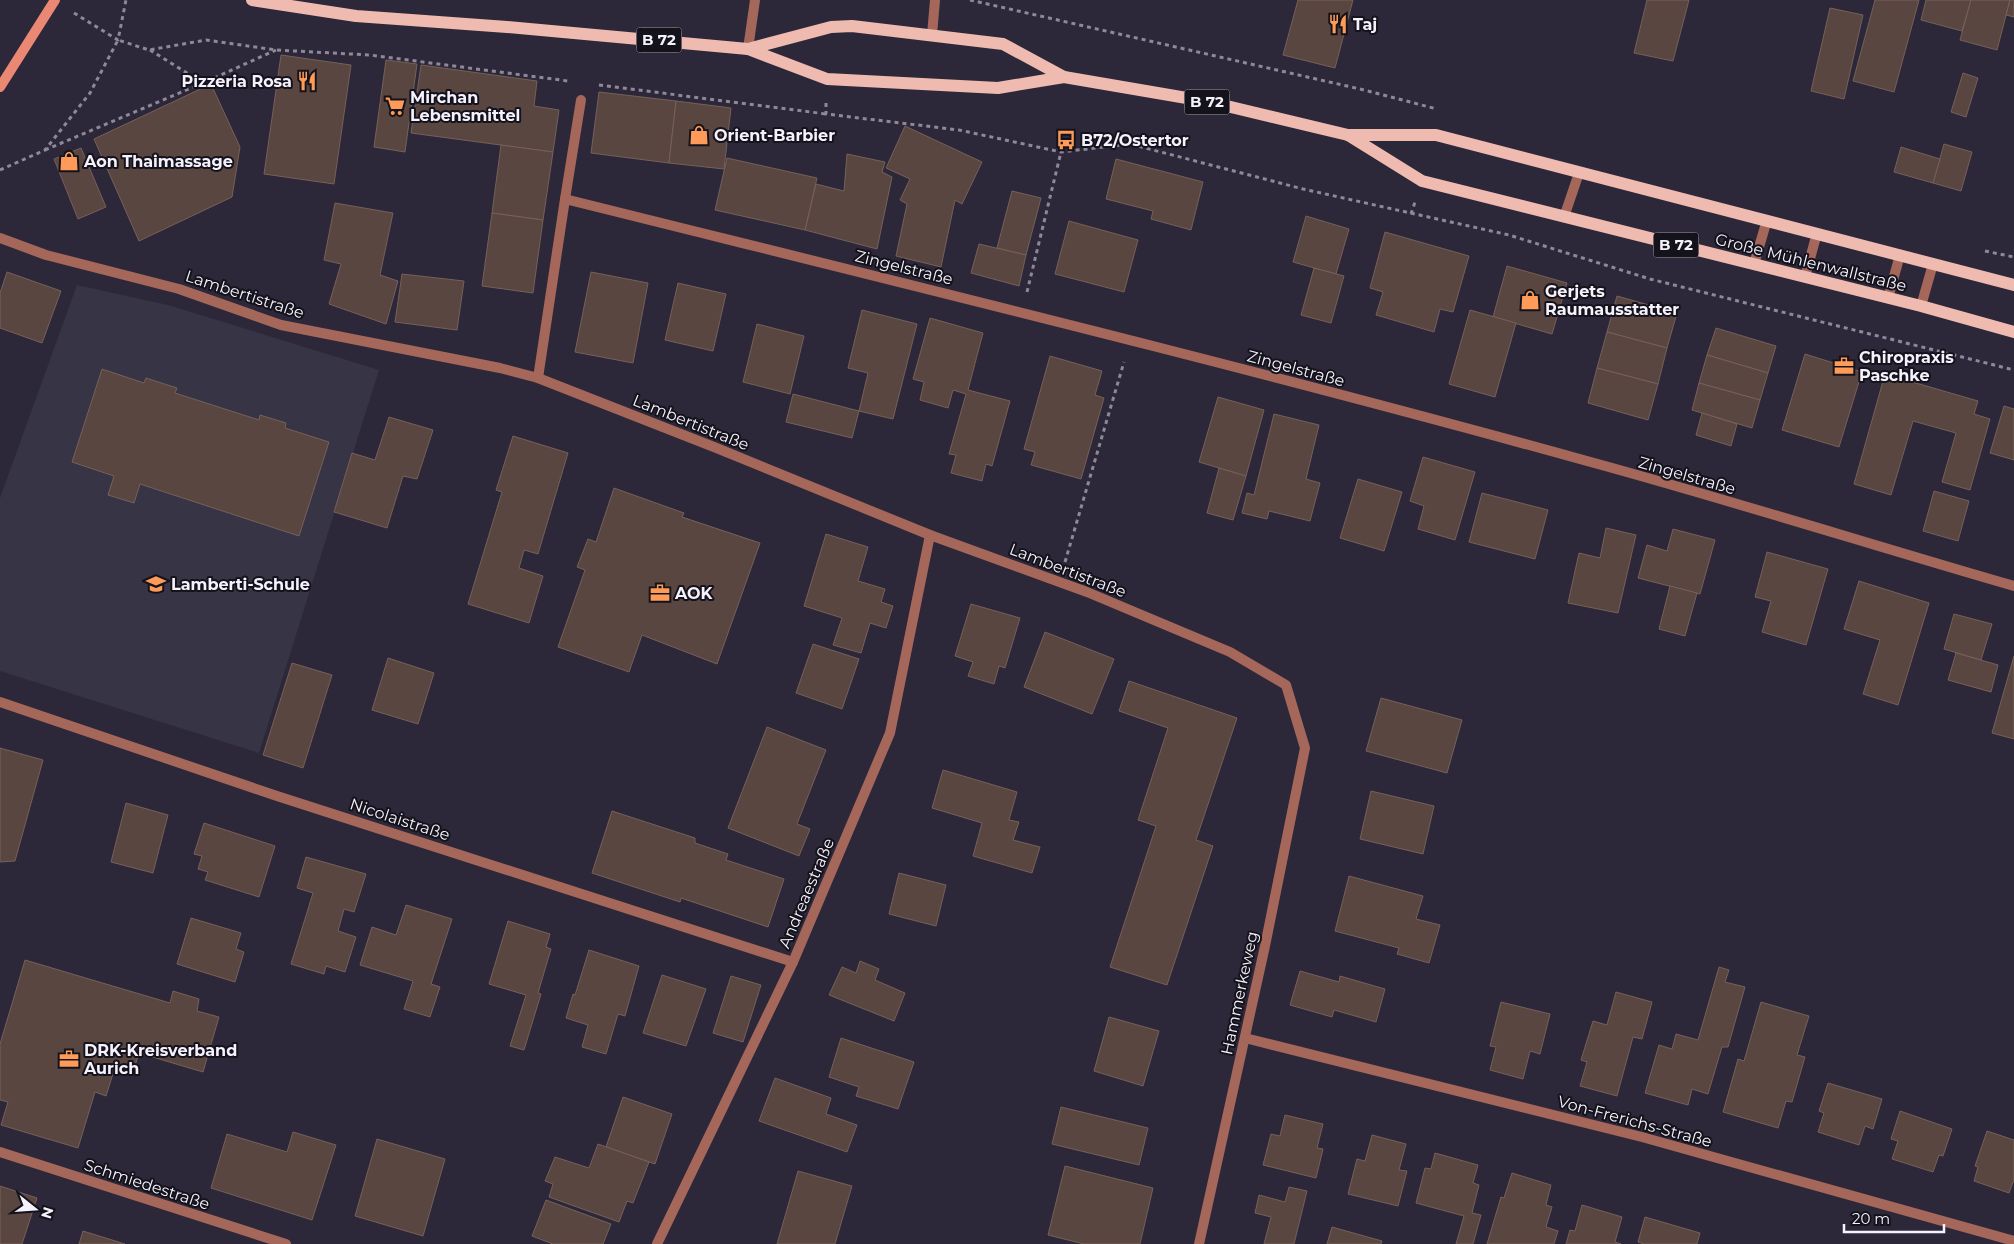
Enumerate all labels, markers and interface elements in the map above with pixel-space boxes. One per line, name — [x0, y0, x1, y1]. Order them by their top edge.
restaurant icon: Taj — [1327, 13, 1349, 35]
place label: Taj — [1353, 15, 1377, 34]
road number: B 72 — [636, 28, 682, 52]
restaurant icon: Pizzeria Rosa — [296, 70, 318, 92]
place label: Pizzeria Rosa — [181, 72, 292, 91]
place label: Mirchan Lebensmittel — [410, 88, 520, 125]
road number: B 72 — [1184, 90, 1230, 114]
supermarket icon: Mirchan Lebensmittel — [384, 95, 406, 117]
shop icon: Orient-Barbier — [688, 124, 710, 146]
place label: Orient-Barbier — [714, 126, 835, 145]
bus stop icon: B72/Ostertor — [1055, 129, 1077, 151]
place label: B72/Ostertor — [1081, 131, 1189, 150]
shop icon: Aon Thaimassage — [58, 150, 80, 172]
place label: Aon Thaimassage — [83, 152, 233, 171]
street label: Große Mühlenwallstraße — [1713, 230, 1908, 295]
road number: B 72 — [1654, 232, 1698, 258]
street label: Zingelstraße — [853, 246, 955, 289]
street label: Lambertistraße — [183, 266, 307, 323]
place label: Gerjets Raumausstatter — [1545, 282, 1679, 319]
shop icon: Gerjets Raumausstatter — [1519, 289, 1541, 311]
street label: Zingelstraße — [1245, 346, 1347, 391]
place label: Chiropraxis Paschke — [1859, 348, 1954, 385]
office icon: Chiropraxis Paschke — [1833, 355, 1855, 377]
street label: Lambertistraße — [630, 390, 752, 454]
street label: Zingelstraße — [1636, 453, 1738, 498]
street label: Lambertistraße — [1007, 539, 1129, 601]
school or university icon: Lamberti-Schule — [145, 573, 167, 595]
place label: Lamberti-Schule — [171, 575, 310, 594]
office icon: AOK — [649, 582, 671, 604]
place label: AOK — [674, 584, 714, 603]
street label: Nicolaistraße — [347, 794, 452, 845]
street label: Andreaestraße — [775, 835, 838, 951]
street label: Hammerkeweg — [1217, 930, 1262, 1056]
place label: DRK-Kreisverband Aurich — [83, 1041, 237, 1078]
office icon: DRK-Kreisverband Aurich — [58, 1048, 80, 1070]
street label: Von-Frerichs-Straße — [1556, 1092, 1714, 1151]
street label: Schmiedestraße — [82, 1155, 212, 1214]
north arrow — [10, 1184, 60, 1234]
scale bar — [1844, 1202, 1944, 1234]
text: N — [37, 1205, 58, 1221]
text: 20 m — [1852, 1209, 1890, 1228]

